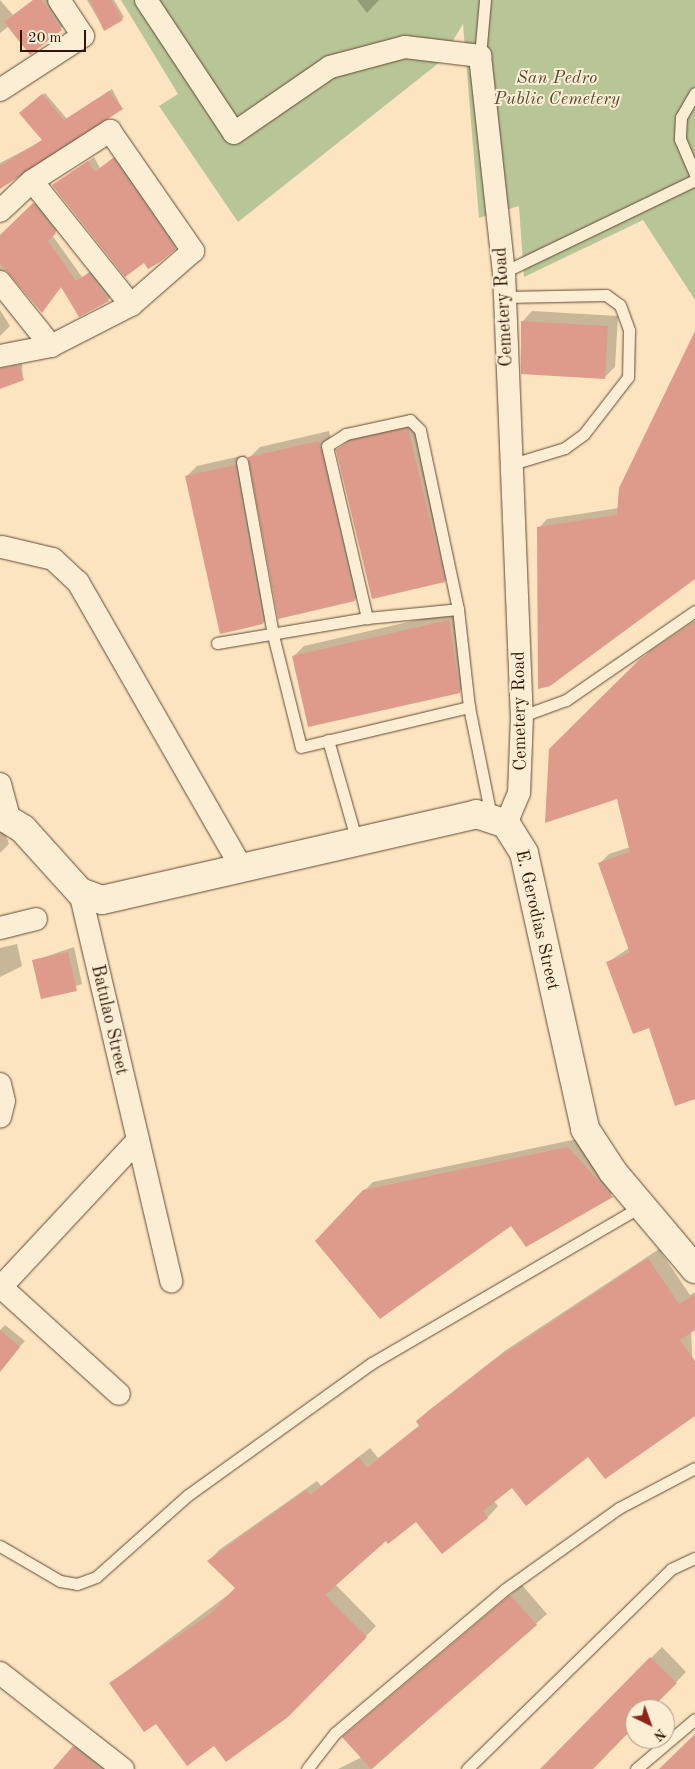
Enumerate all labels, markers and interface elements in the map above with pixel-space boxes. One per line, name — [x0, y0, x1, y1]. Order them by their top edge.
scale bar — [22, 20, 89, 52]
text: 20 m — [28, 31, 62, 46]
park label: San Pedro Public Cemetery — [494, 68, 620, 110]
street label: Cemetery Road — [490, 247, 518, 367]
street label: Cemetery Road — [508, 651, 532, 771]
street label: E. Gerodias Street — [510, 848, 564, 992]
street label: Batulao Street — [86, 963, 132, 1077]
north arrow — [625, 1699, 675, 1749]
text: N — [651, 1726, 668, 1743]

